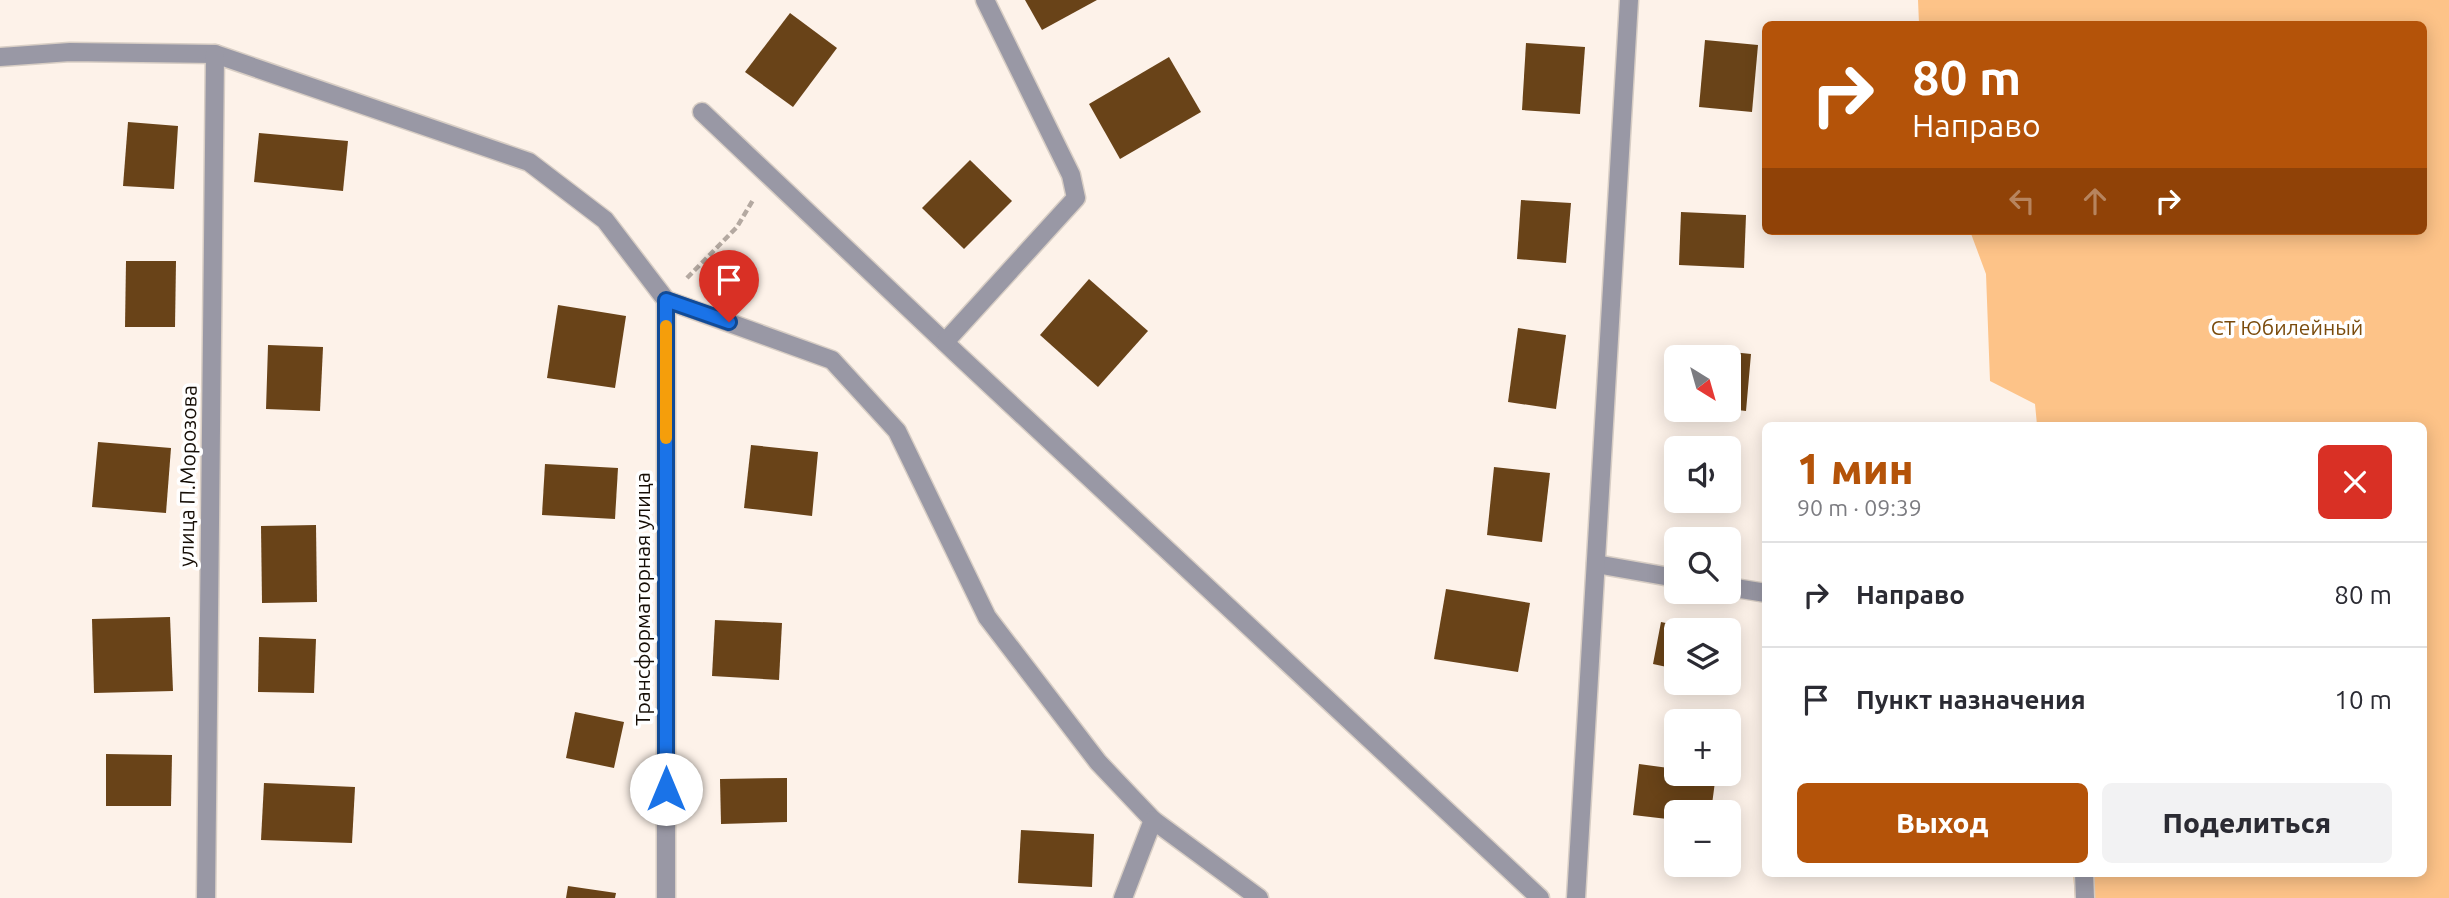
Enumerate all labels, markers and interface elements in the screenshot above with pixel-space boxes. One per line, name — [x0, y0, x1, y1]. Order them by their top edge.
icon: right — [1797, 49, 1888, 140]
text: 80 m — [1912, 49, 2021, 104]
text: Направо — [1912, 107, 2041, 143]
icon: left — [2003, 182, 2041, 220]
icon: ahead — [2076, 182, 2114, 220]
icon: right — [2149, 182, 2187, 220]
pin — [699, 250, 759, 322]
icon: arrive — [710, 261, 748, 299]
park label: СТ Юбилейный — [2211, 315, 2363, 339]
north arrow — [1664, 345, 1741, 422]
map controls — [1664, 345, 1741, 877]
street label: улица П.Морозова — [173, 385, 201, 567]
button: sound — [1664, 436, 1741, 513]
text: 1 мин — [1797, 445, 1914, 492]
button: close — [2318, 445, 2392, 519]
street label: Трансформаторная улица — [630, 472, 654, 726]
text: 90 m · 09:39 — [1797, 495, 1922, 520]
button: search — [1664, 527, 1741, 604]
icon: right — [1797, 576, 1835, 614]
text: Направо — [1856, 580, 1965, 609]
text: 80 m — [2334, 580, 2392, 609]
button: layers — [1664, 618, 1741, 695]
icon: arrive — [1797, 681, 1835, 719]
text: Пункт назначения — [1856, 685, 2086, 714]
text: 10 m — [2334, 685, 2392, 714]
button: + — [1664, 709, 1741, 786]
position arrow — [629, 752, 703, 826]
button: Выход — [1797, 783, 2088, 863]
button: Поделиться — [2102, 783, 2392, 863]
button: − — [1664, 800, 1741, 877]

